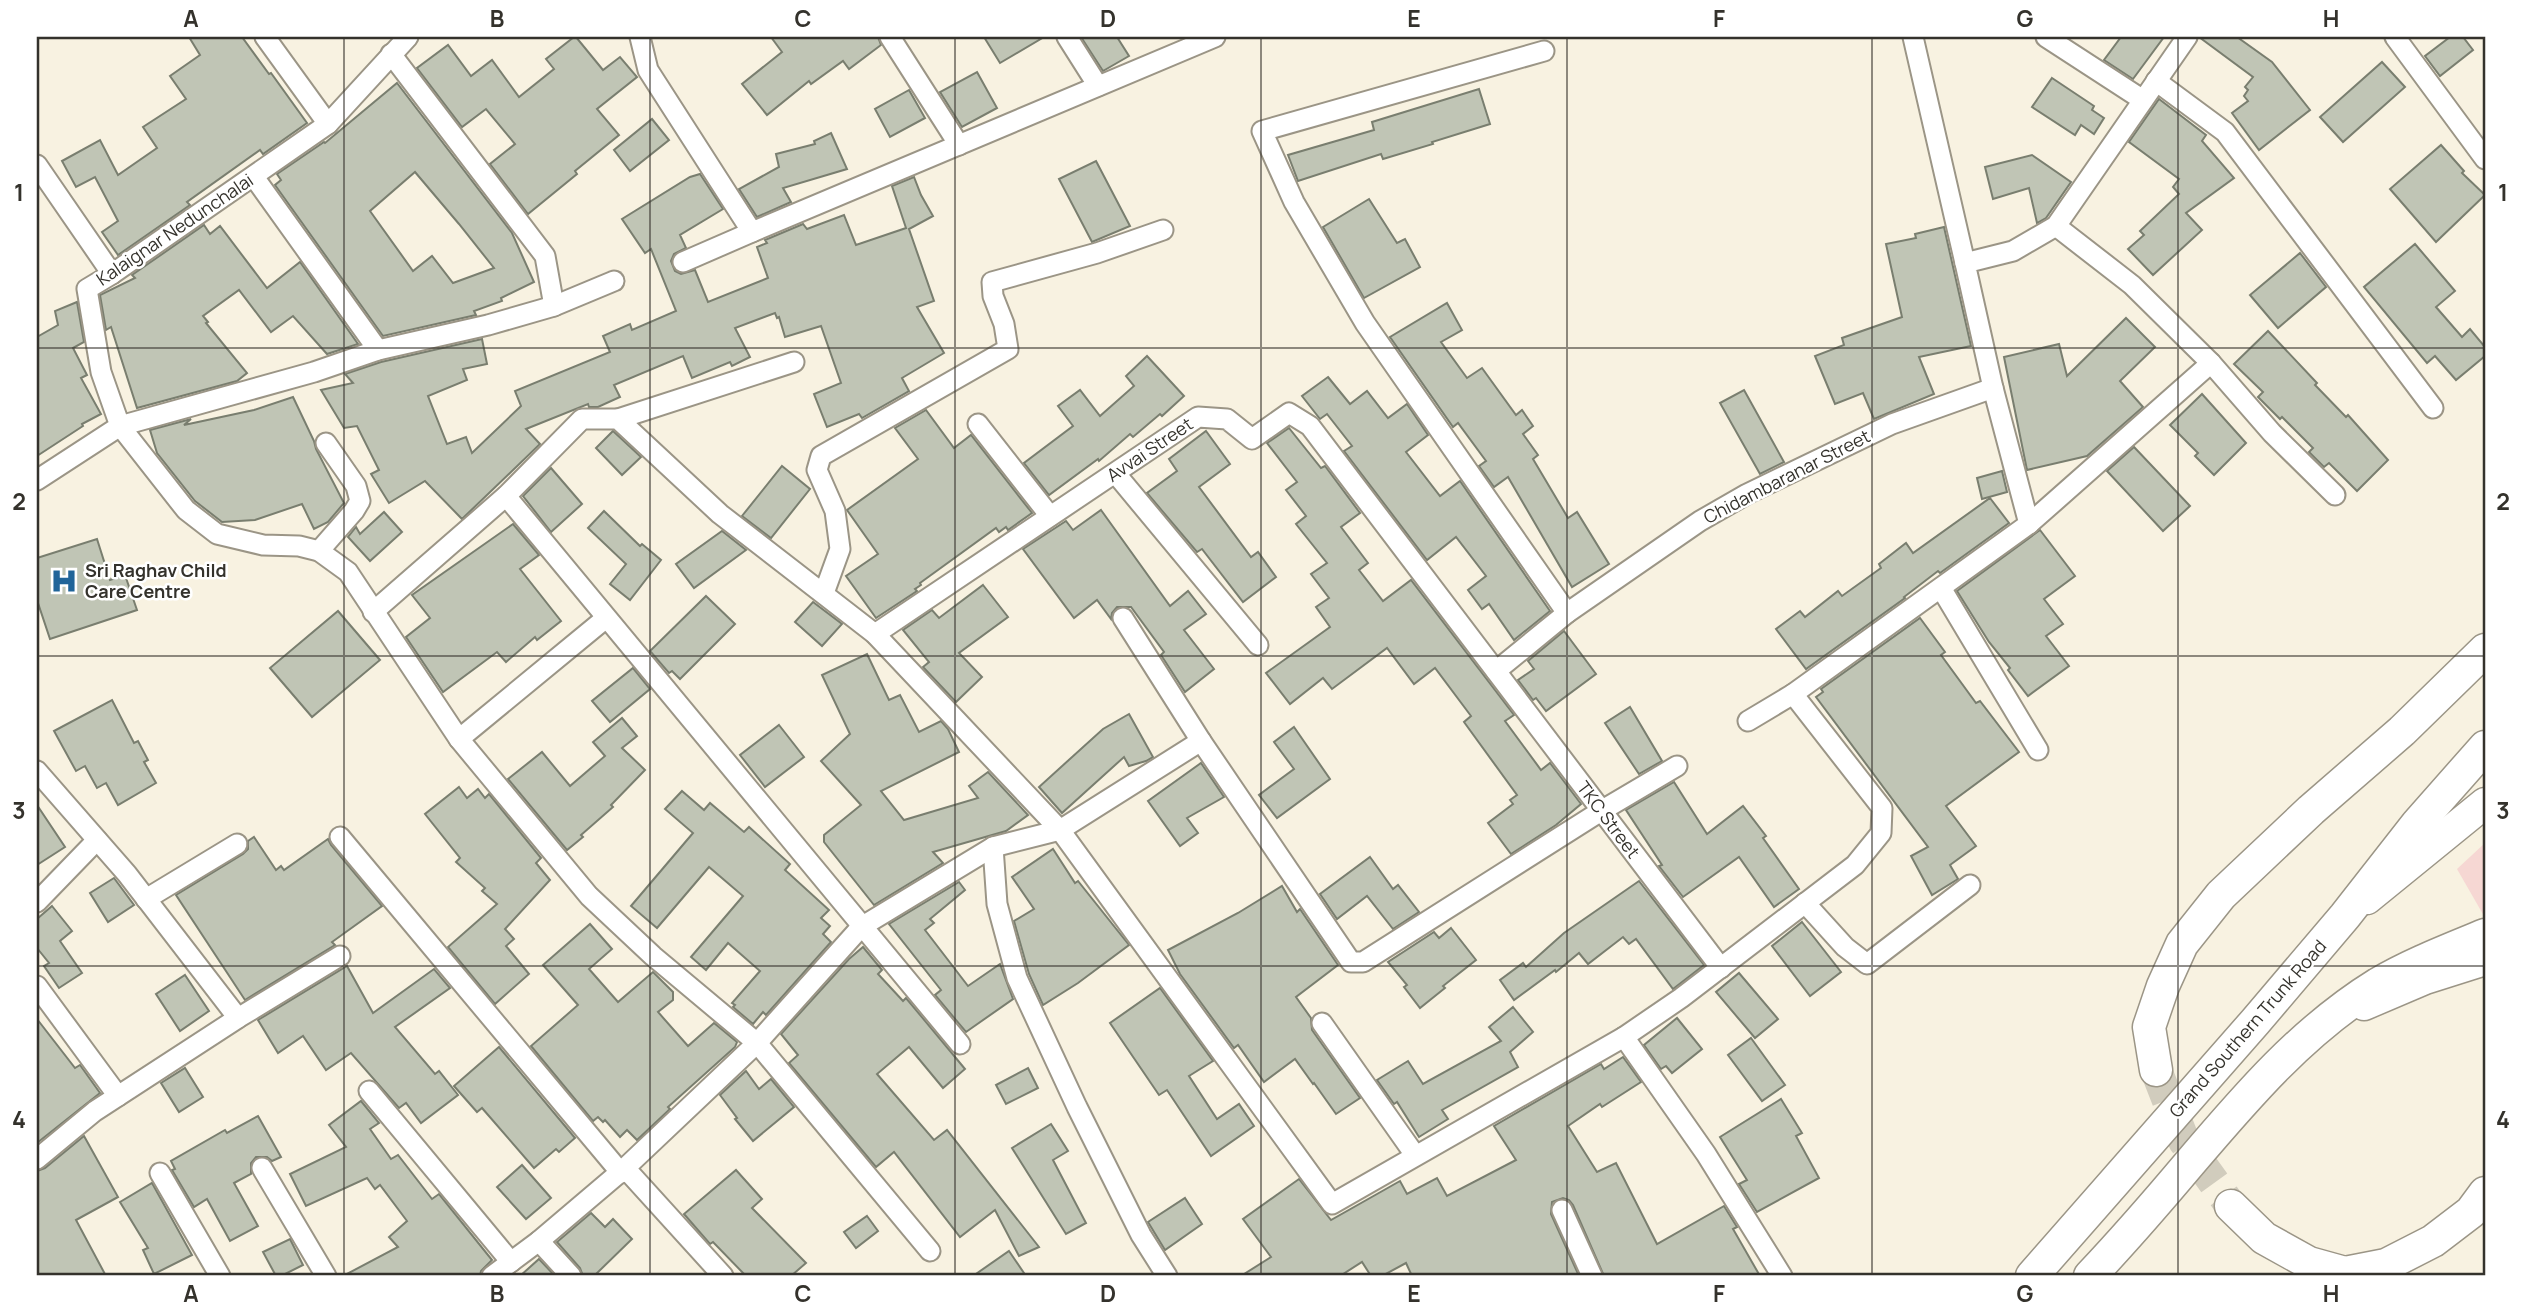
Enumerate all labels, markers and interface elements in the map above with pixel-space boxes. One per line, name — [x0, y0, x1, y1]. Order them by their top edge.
text: A — [183, 2, 199, 34]
text: B — [490, 2, 504, 34]
text: C — [795, 2, 812, 34]
text: D — [1100, 2, 1116, 34]
text: E — [1407, 2, 1421, 34]
text: F — [1713, 2, 1725, 34]
text: G — [2017, 2, 2034, 34]
text: H — [2323, 2, 2339, 34]
street label: Kalaignar Nedunchalai — [91, 168, 258, 291]
text: 1 — [14, 176, 24, 208]
text: 1 — [2498, 176, 2508, 208]
street label: Avvai Street — [1102, 412, 1197, 487]
street label: Chidambaranar Street — [1699, 424, 1874, 529]
text: 2 — [12, 485, 26, 517]
text: 2 — [2496, 485, 2510, 517]
place label: Sri Raghav Child Care Centre — [85, 558, 227, 603]
hospital icon: Sri Raghav Child Care Centre — [49, 566, 79, 596]
street label: TKC Street — [1572, 776, 1646, 863]
text: 3 — [12, 794, 26, 826]
text: 3 — [2496, 794, 2510, 826]
street label: Grand Southern Trunk Road — [2163, 934, 2331, 1122]
text: 4 — [12, 1103, 26, 1135]
text: 4 — [2496, 1103, 2510, 1135]
text: A — [183, 1277, 199, 1309]
text: B — [490, 1277, 504, 1309]
text: C — [795, 1277, 812, 1309]
text: D — [1100, 1277, 1116, 1309]
text: E — [1407, 1277, 1421, 1309]
text: F — [1713, 1277, 1725, 1309]
text: G — [2017, 1277, 2034, 1309]
text: H — [2323, 1277, 2339, 1309]

